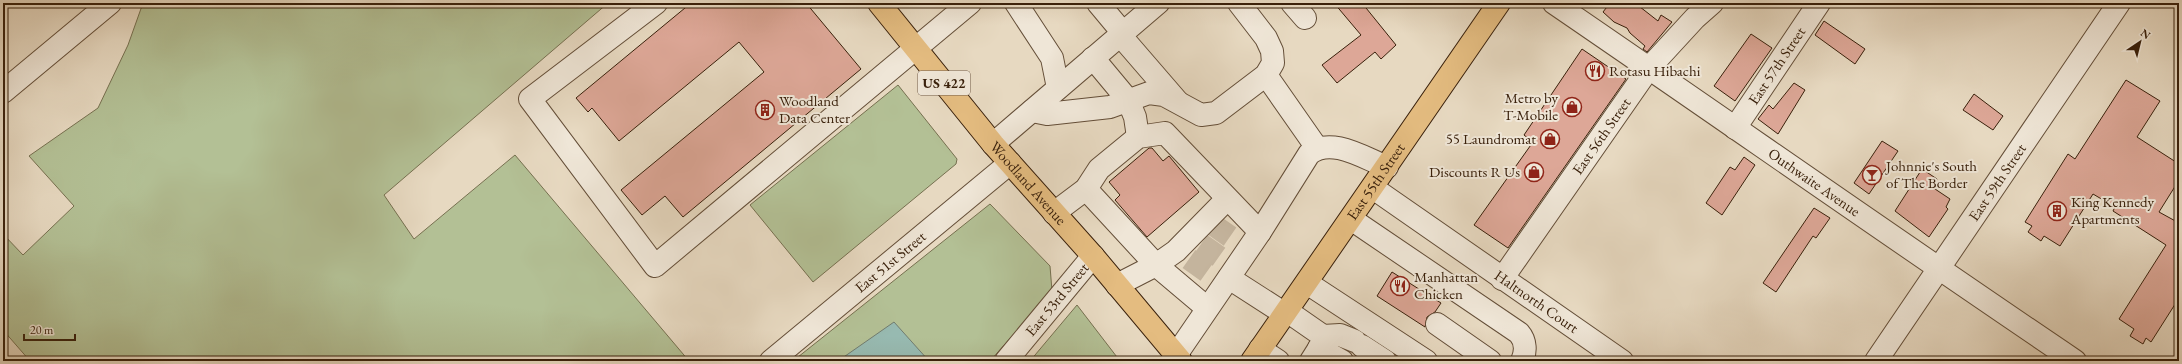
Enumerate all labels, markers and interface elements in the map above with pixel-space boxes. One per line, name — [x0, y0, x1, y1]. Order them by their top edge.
north arrow — [2120, 22, 2160, 62]
street label: East 57th Street — [1744, 23, 1809, 108]
text: N — [2138, 26, 2153, 42]
restaurant icon: Rotasu Hibachi — [1584, 60, 1606, 82]
place label: Rotasu Hibachi — [1609, 61, 1701, 80]
road number: US 422 — [918, 71, 970, 95]
place label: Metro by T-Mobile — [1503, 88, 1558, 124]
place label: Woodland Data Center — [779, 91, 850, 127]
street label: East 56th Street — [1568, 94, 1635, 178]
shop icon: Metro by T-Mobile — [1561, 96, 1583, 118]
building icon: Woodland Data Center — [754, 99, 776, 121]
shop icon: 55 Laundromat — [1539, 128, 1561, 150]
place label: 55 Laundromat — [1446, 129, 1536, 148]
street label: Woodland Avenue — [986, 137, 1071, 229]
street label: East 55th Street — [1342, 139, 1409, 224]
street label: East 59th Street — [1964, 139, 2030, 224]
street label: Outhwaite Avenue — [1765, 143, 1864, 221]
place label: Johnnie's South of The Border — [1884, 156, 1977, 192]
shop icon: Discounts R Us — [1523, 161, 1545, 183]
place label: Discounts R Us — [1429, 162, 1520, 181]
bar icon: Johnnie's South of The Border — [1861, 164, 1883, 186]
place label: King Kennedy Apartments — [2070, 192, 2155, 228]
building icon: King Kennedy Apartments — [2046, 200, 2068, 222]
street label: East 51st Street — [851, 227, 930, 297]
street label: East 53rd Street — [1021, 258, 1093, 340]
street label: Haltnorth Court — [1491, 265, 1583, 337]
place label: Manhattan Chicken — [1414, 267, 1478, 303]
restaurant icon: Manhattan Chicken — [1389, 275, 1411, 297]
scale bar — [24, 316, 75, 342]
text: 20 m — [30, 322, 54, 338]

